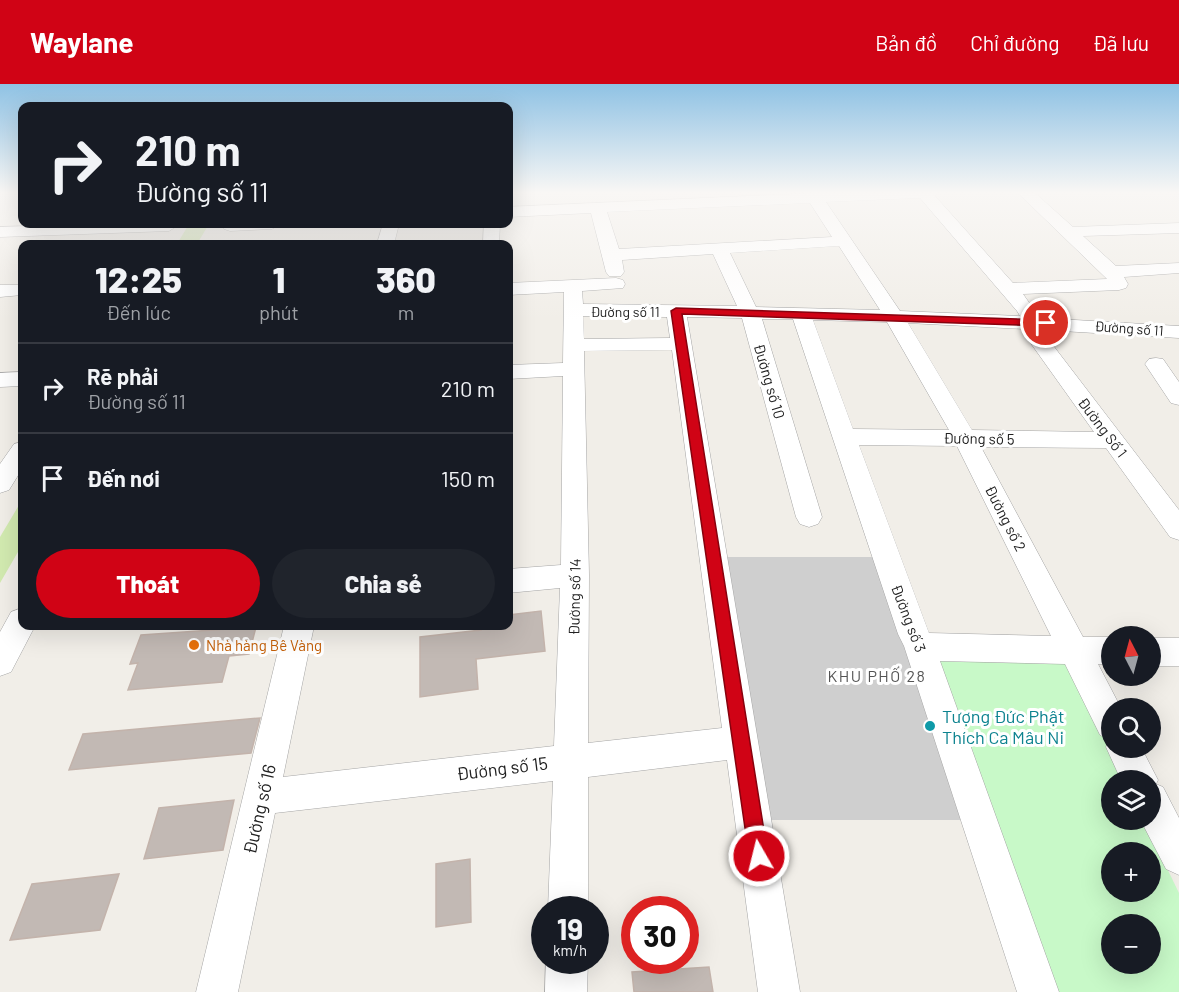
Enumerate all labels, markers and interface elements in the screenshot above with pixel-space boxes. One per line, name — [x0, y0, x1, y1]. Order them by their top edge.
text: Waylane — [30, 25, 134, 59]
text: Bản đồ — [875, 30, 937, 55]
text: Chỉ đường — [970, 30, 1059, 55]
text: Đã lưu — [1092, 30, 1149, 55]
text: 210 m — [135, 124, 241, 174]
icon: right — [36, 126, 114, 204]
text: Đường số 11 — [135, 175, 268, 207]
text: 12:25 — [95, 257, 182, 300]
text: 1 — [273, 257, 285, 300]
text: 360 — [376, 257, 436, 300]
pin — [1020, 297, 1071, 348]
text: Đến lúc — [106, 300, 171, 324]
text: phút — [259, 300, 299, 324]
text: m — [398, 300, 414, 324]
street label: Đường số 11 — [590, 303, 660, 320]
icon: arrive — [1029, 306, 1062, 339]
street label: Đường số 11 — [1094, 317, 1164, 339]
street label: Đường số 10 — [751, 341, 789, 421]
text: Rẽ phải — [87, 363, 158, 389]
icon: right — [36, 372, 69, 405]
text: 210 m — [441, 375, 495, 401]
text: Đường số 11 — [87, 389, 186, 413]
street label: Đường Số 1 — [1075, 394, 1131, 460]
street label: Đường số 5 — [943, 428, 1015, 448]
icon: arrive — [36, 462, 69, 495]
text: Đến nơi — [87, 465, 160, 491]
text: 150 m — [441, 465, 495, 491]
street label: Đường số 2 — [982, 482, 1030, 554]
button: Thoát — [36, 549, 260, 618]
button: Chia sẻ — [272, 549, 495, 618]
street label: Đường số 14 — [564, 558, 584, 636]
street label: Đường số 3 — [888, 582, 930, 654]
north arrow — [1101, 626, 1161, 686]
map controls — [1101, 626, 1161, 974]
place label: Nhà hàng Bê Vàng — [206, 636, 322, 654]
marker: Nhà hàng Bê Vàng — [187, 638, 201, 652]
district label: KHU PHỐ 28 — [828, 666, 926, 685]
button: search — [1101, 698, 1161, 758]
place label: Tượng Đức Phật Thích Ca Mâu Ni — [942, 705, 1065, 748]
marker: Tượng Đức Phật Thích Ca Mâu Ni — [923, 719, 937, 733]
street label: Đường số 15 — [455, 751, 549, 785]
street label: Đường số 16 — [238, 762, 280, 856]
button: layers — [1101, 770, 1161, 830]
position arrow — [727, 824, 791, 888]
button: + — [1101, 842, 1161, 902]
speed limit sign: 30 — [621, 896, 699, 974]
text: 19 — [557, 910, 583, 946]
button: − — [1101, 914, 1161, 974]
text: km/h — [553, 941, 587, 959]

